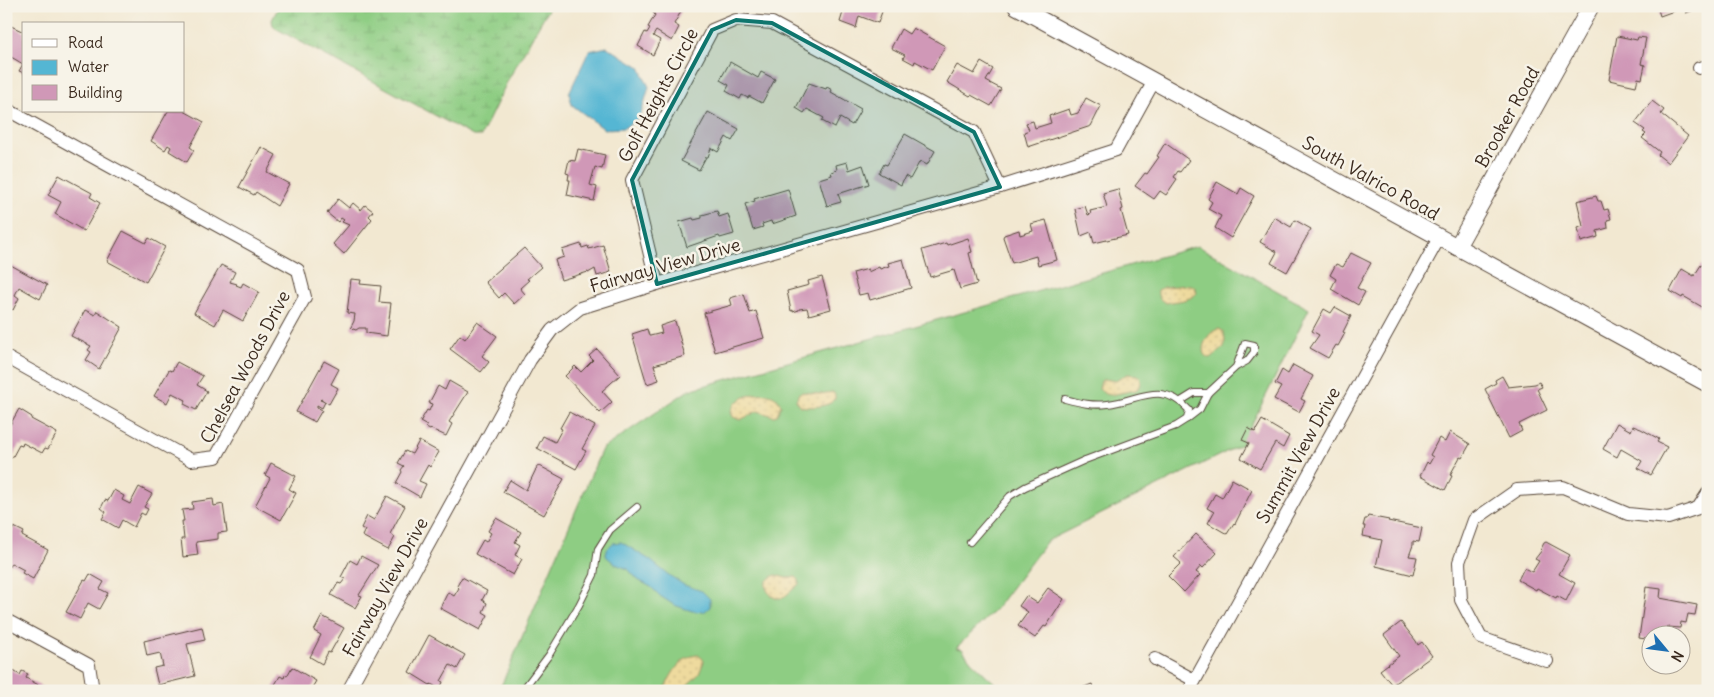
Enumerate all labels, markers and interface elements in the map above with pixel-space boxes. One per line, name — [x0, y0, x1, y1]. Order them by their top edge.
legend — [22, 22, 185, 112]
street label: Golf Heights Circle — [613, 24, 703, 166]
text: Road — [68, 33, 103, 52]
text: Water — [68, 57, 109, 76]
street label: Brooker Road — [1470, 62, 1544, 171]
text: Building — [68, 83, 123, 102]
street label: South Valrico Road — [1298, 131, 1444, 225]
street label: Fairway View Drive — [587, 232, 743, 298]
street label: Chelsea Woods Drive — [195, 287, 295, 447]
street label: Summit View Drive — [1251, 383, 1345, 527]
street label: Fairway View Drive — [337, 513, 433, 661]
north arrow — [1642, 624, 1692, 674]
text: N — [1667, 648, 1688, 665]

